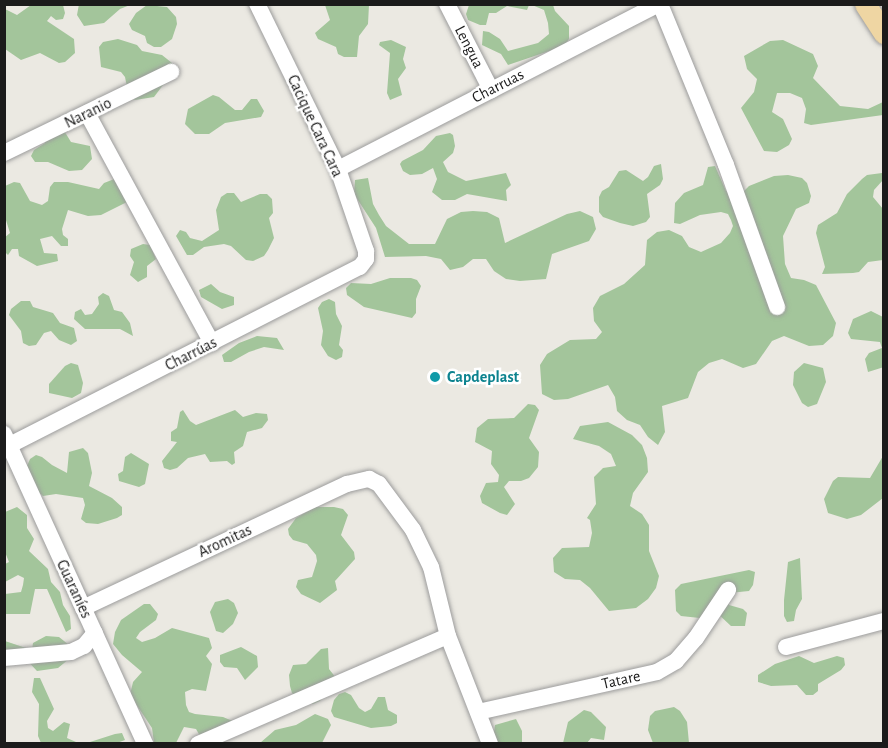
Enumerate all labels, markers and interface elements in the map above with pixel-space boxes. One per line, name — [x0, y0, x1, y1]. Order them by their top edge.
street label: Lengua — [450, 22, 488, 72]
street label: Charruas — [469, 65, 527, 107]
street label: Cacique Cara Cara — [283, 72, 347, 180]
street label: Naranio — [61, 93, 115, 133]
street label: Charrúas — [162, 333, 220, 375]
place label: Capdeplast — [447, 367, 519, 387]
marker: Capdeplast — [428, 370, 442, 384]
street label: Aromitas — [195, 520, 255, 562]
street label: Guaraníes — [52, 557, 96, 621]
street label: Tatare — [600, 666, 642, 694]

